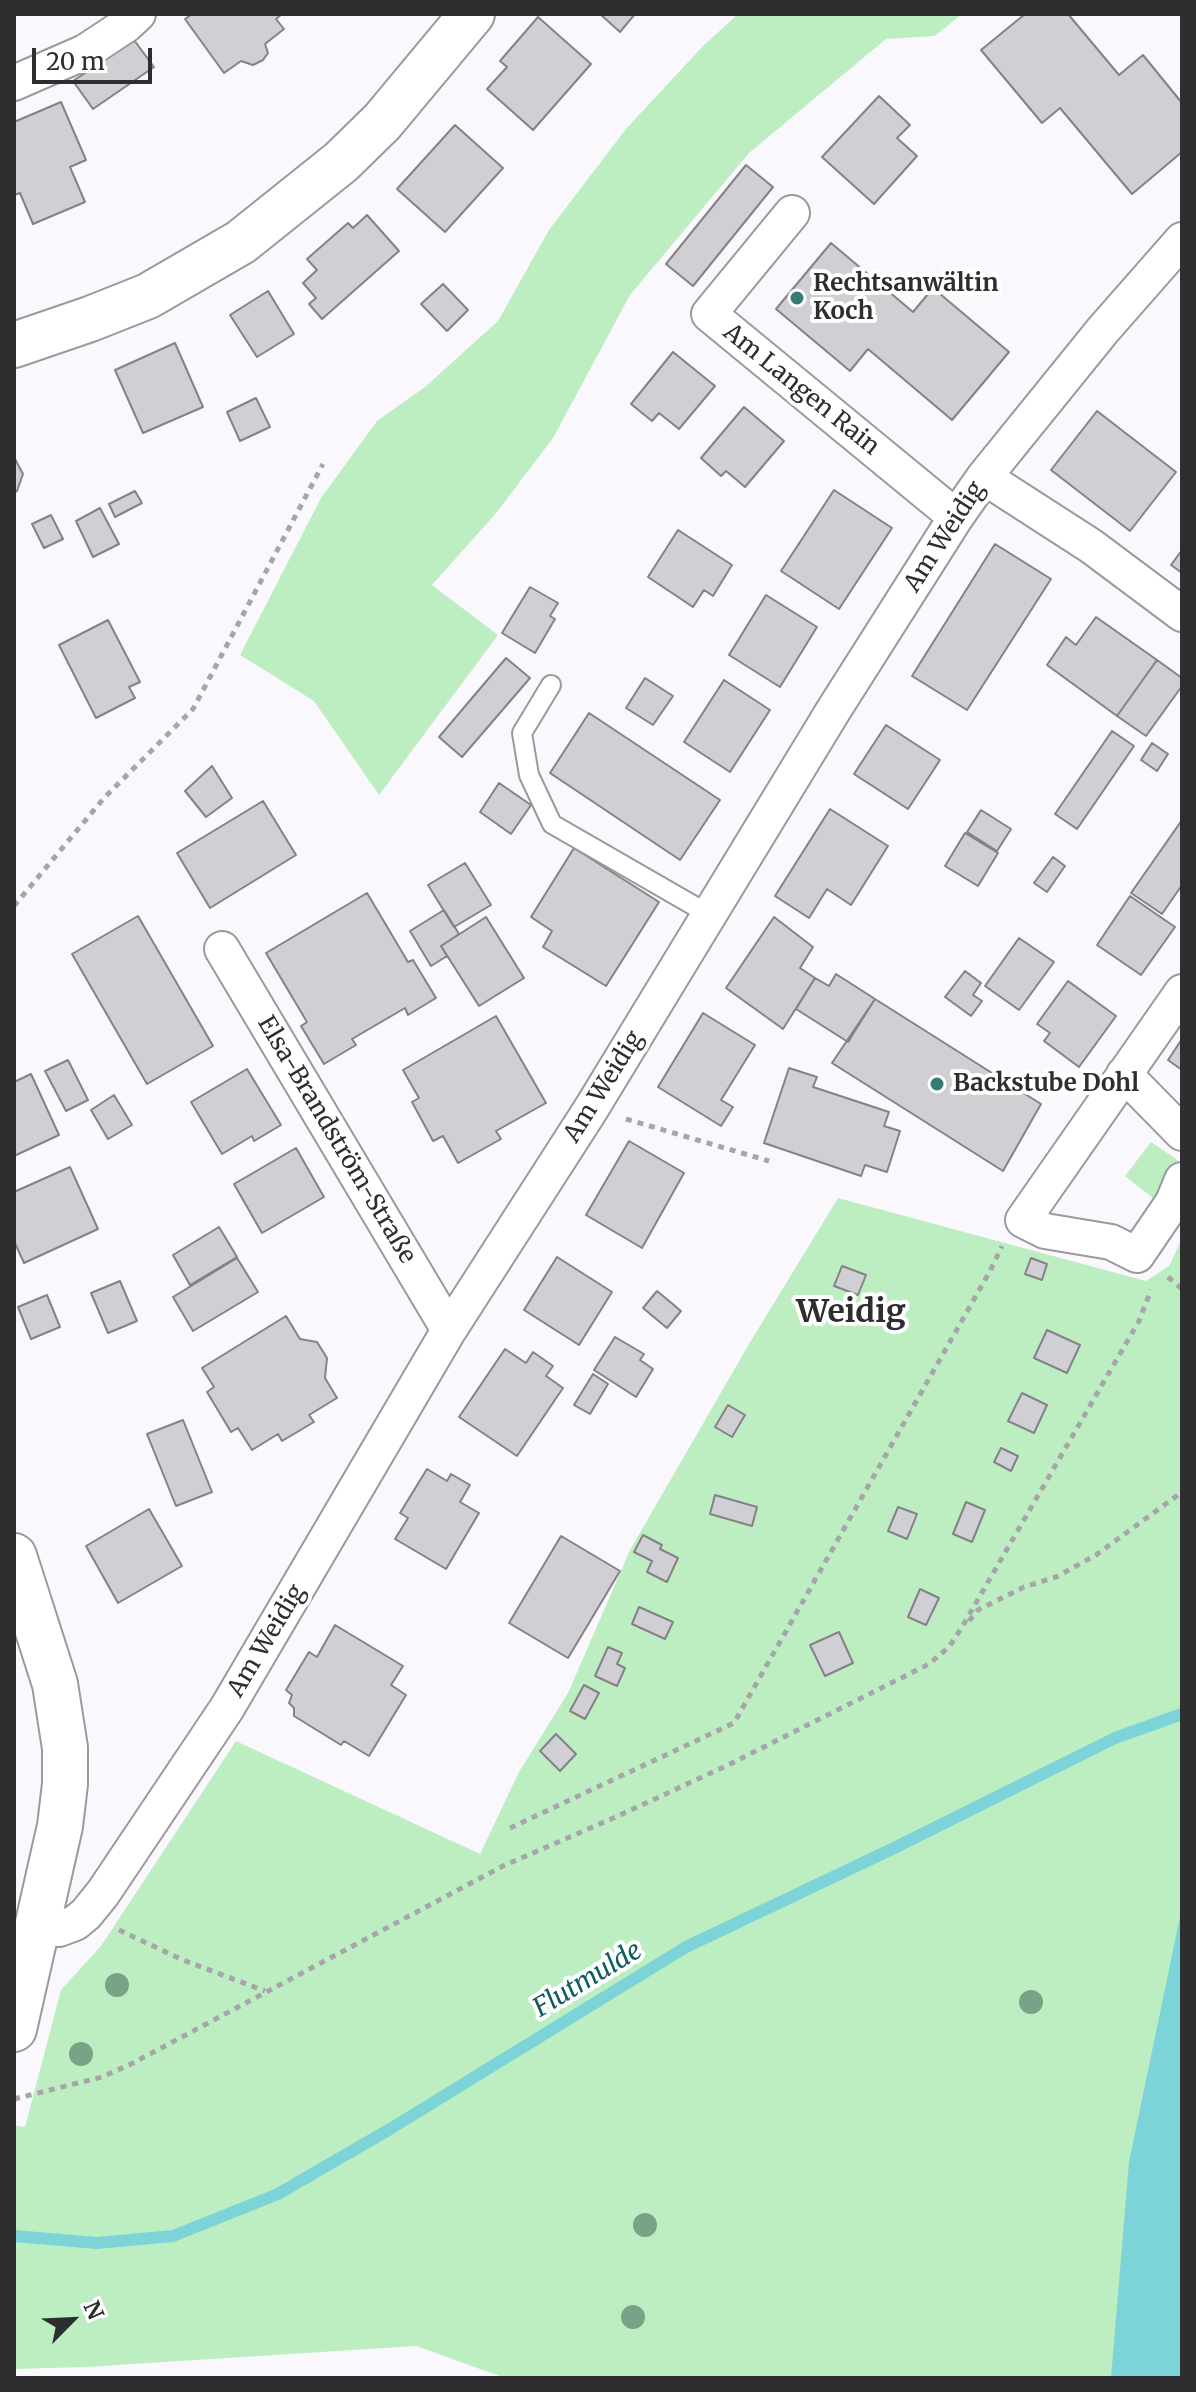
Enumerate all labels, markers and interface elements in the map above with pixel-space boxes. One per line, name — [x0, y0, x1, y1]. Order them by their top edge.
scale bar — [36, 32, 156, 82]
text: 20 m — [46, 46, 105, 77]
place label: Rechtsanwältin Koch — [813, 270, 998, 326]
marker: Rechtsanwältin Koch — [788, 289, 806, 307]
street label: Am Langen Rain — [717, 318, 885, 462]
street label: Am Weidig — [899, 476, 991, 598]
street label: Elsa-Brandström-Straße — [251, 1011, 421, 1269]
street label: Am Weidig — [558, 1026, 650, 1148]
place label: Backstube Dohl — [953, 1070, 1139, 1098]
marker: Backstube Dohl — [928, 1075, 946, 1093]
district label: Weidig — [796, 1294, 906, 1332]
street label: Am Weidig — [222, 1580, 312, 1702]
water label: Flutmulde — [528, 1936, 648, 2024]
north arrow — [32, 2280, 112, 2360]
text: N — [78, 2297, 110, 2324]

